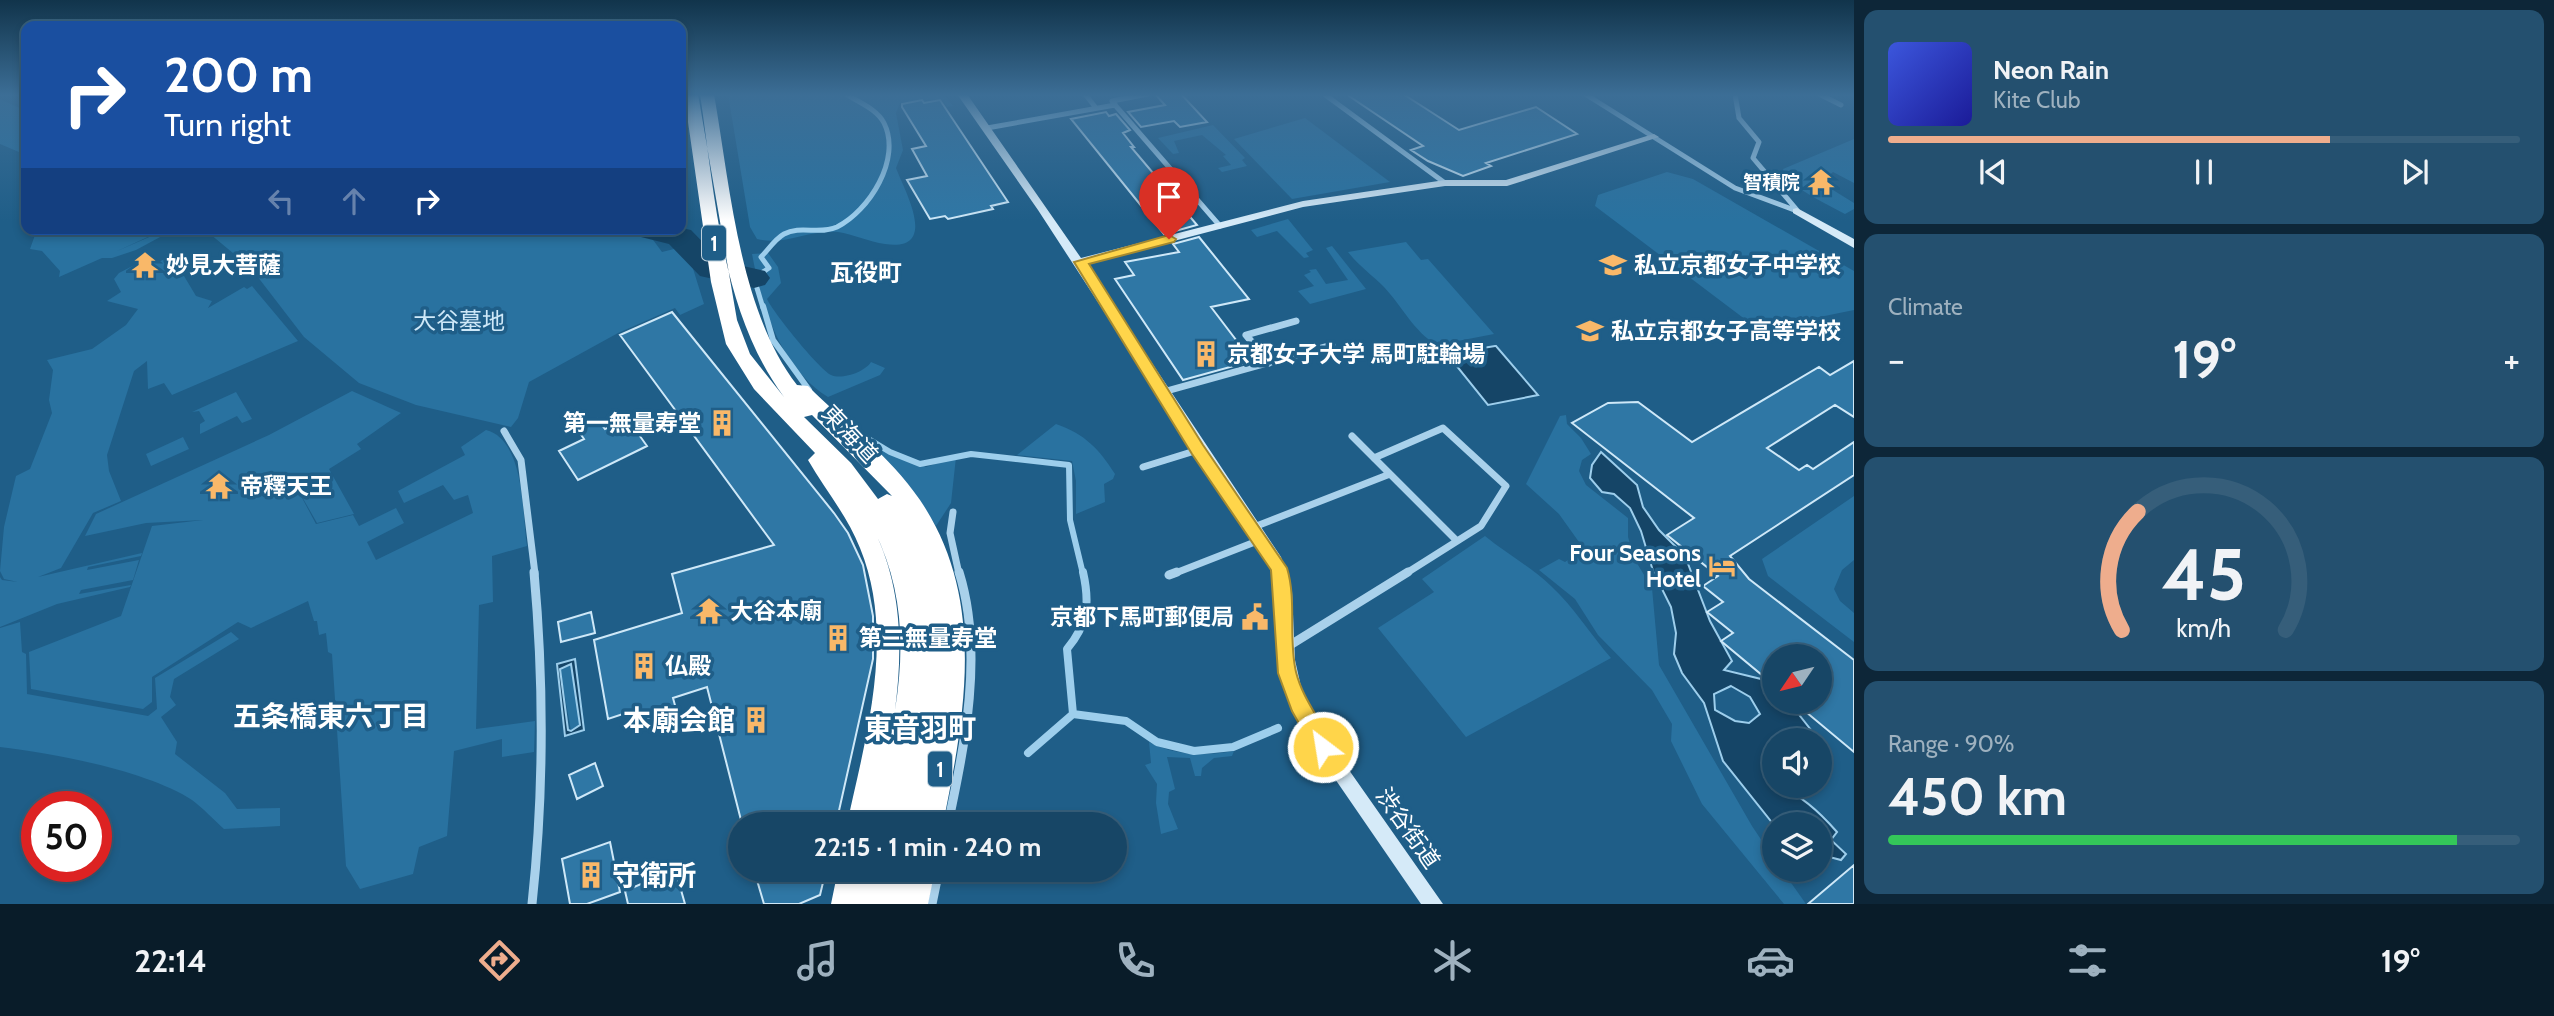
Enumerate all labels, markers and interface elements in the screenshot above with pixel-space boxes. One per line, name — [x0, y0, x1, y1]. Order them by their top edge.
text: 200 m — [164, 45, 313, 104]
icon: right — [49, 49, 140, 140]
text: Neon Rain — [1993, 54, 2109, 86]
text: Kite Club — [1993, 86, 2080, 114]
text: Turn right — [164, 105, 291, 144]
icon: previous — [1974, 153, 2012, 191]
icon: pause — [2185, 153, 2223, 191]
icon: next — [2396, 153, 2434, 191]
pin — [1139, 167, 1199, 239]
temple icon: 智積院 — [1806, 167, 1836, 197]
place label: 智積院 — [1743, 171, 1800, 194]
icon: arrive — [1150, 178, 1188, 216]
icon: left — [262, 182, 300, 220]
icon: ahead — [335, 182, 373, 220]
icon: right — [408, 182, 446, 220]
road number: 1 — [702, 226, 726, 260]
temple icon: 妙見大菩薩 — [130, 250, 160, 280]
school or university icon: 私立京都女子中学校 — [1598, 250, 1628, 280]
place label: 妙見大菩薩 — [166, 251, 281, 279]
place label: 私立京都女子中学校 — [1634, 251, 1841, 279]
district label: 瓦役町 — [830, 258, 902, 287]
text: Climate — [1888, 293, 1963, 321]
park label: 大谷墓地 — [413, 307, 505, 335]
school or university icon: 私立京都女子高等学校 — [1575, 316, 1605, 346]
place label: 私立京都女子高等学校 — [1611, 317, 1841, 345]
text: 19° — [2172, 328, 2236, 391]
text: − — [1888, 336, 1905, 383]
text: + — [2503, 336, 2520, 383]
building icon: 京都女子大学 馬町駐輪場 — [1191, 339, 1221, 369]
place label: 京都女子大学 馬町駐輪場 — [1227, 340, 1485, 368]
street label: 東海道 — [816, 399, 884, 469]
building icon: 第一無量寿堂 — [707, 408, 737, 438]
place label: 第一無量寿堂 — [563, 409, 701, 437]
temple icon: 帝釋天王 — [204, 471, 234, 501]
place label: 帝釋天王 — [240, 472, 332, 500]
text: 45 — [2162, 530, 2246, 618]
place label: Four Seasons Hotel — [1569, 539, 1701, 593]
hotel icon: Four Seasons Hotel — [1707, 551, 1737, 581]
temple icon: 大谷本廟 — [694, 596, 724, 626]
place label: 大谷本廟 — [730, 597, 822, 625]
public building icon: 京都下馬町郵便局 — [1240, 602, 1270, 632]
place label: 京都下馬町郵便局 — [1050, 603, 1234, 631]
text: km/h — [2177, 613, 2231, 643]
building icon: 第二無量寿堂 — [823, 623, 853, 653]
place label: 第二無量寿堂 — [859, 624, 997, 652]
north arrow — [1762, 644, 1832, 714]
map controls — [1762, 644, 1832, 882]
building icon: 仏殿 — [629, 651, 659, 681]
place label: 仏殿 — [665, 652, 711, 680]
district label: 五条橋東六丁目 — [233, 699, 429, 733]
place label: 本廟会館 — [623, 703, 735, 737]
building icon: 本廟会館 — [741, 705, 771, 735]
position arrow — [1286, 710, 1360, 784]
district label: 東音羽町 — [864, 711, 976, 745]
button: sound — [1762, 728, 1832, 798]
text: Range · 90% — [1888, 730, 2015, 758]
road number: 1 — [928, 752, 952, 786]
text: 450 km — [1888, 765, 2067, 828]
street label: 渋谷街道 — [1370, 782, 1446, 874]
speed limit sign: 50 — [21, 791, 112, 882]
button: layers — [1762, 812, 1832, 882]
text: 22:15 · 1 min · 240 m — [814, 831, 1041, 863]
place label: 守衛所 — [612, 858, 696, 892]
building icon: 守衛所 — [576, 860, 606, 890]
icon: directions — [475, 936, 524, 985]
icon: music — [793, 936, 842, 985]
icon: phone — [1111, 936, 1160, 985]
icon: climate — [1428, 936, 1477, 985]
icon: car — [1746, 936, 1795, 985]
icon: filters — [2063, 936, 2112, 985]
text: 22:14 — [134, 941, 207, 980]
text: 19° — [2381, 941, 2420, 980]

